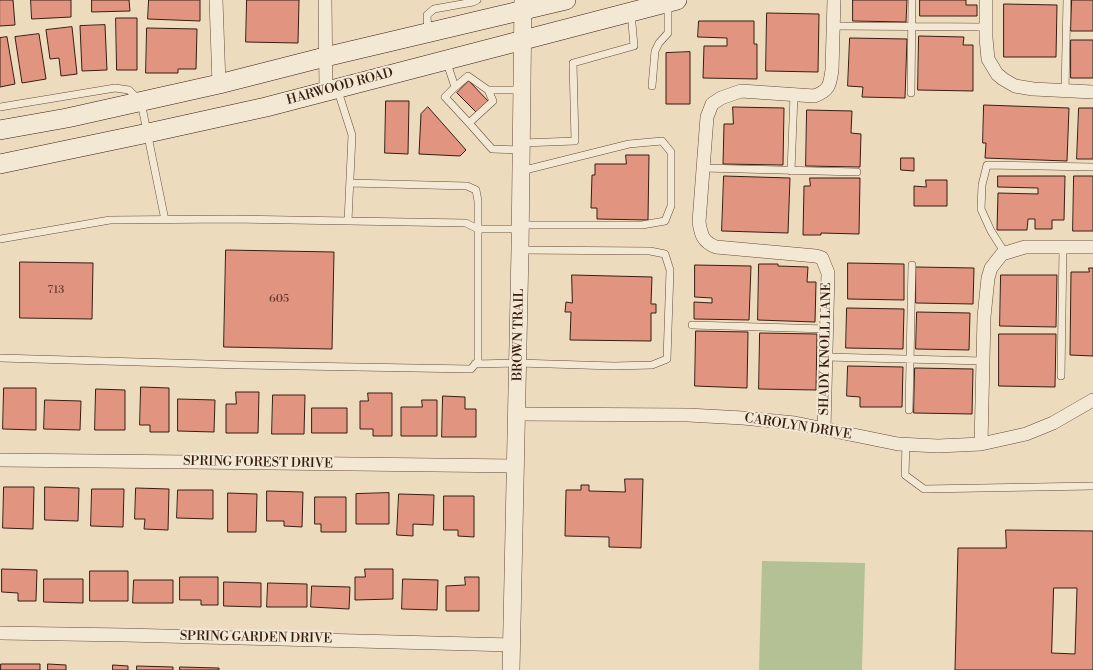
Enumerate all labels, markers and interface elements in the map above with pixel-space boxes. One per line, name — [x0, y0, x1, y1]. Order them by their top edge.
street label: HARWOOD ROAD — [285, 65, 395, 109]
street label: SHADY KNOLL LANE — [817, 282, 835, 416]
house number: 713 — [48, 283, 64, 297]
street label: BROWN TRAIL — [510, 289, 528, 381]
house number: 605 — [269, 292, 289, 306]
street label: CAROLYN DRIVE — [743, 411, 853, 443]
street label: SPRING FOREST DRIVE — [183, 454, 333, 472]
street label: SPRING GARDEN DRIVE — [180, 629, 332, 647]

